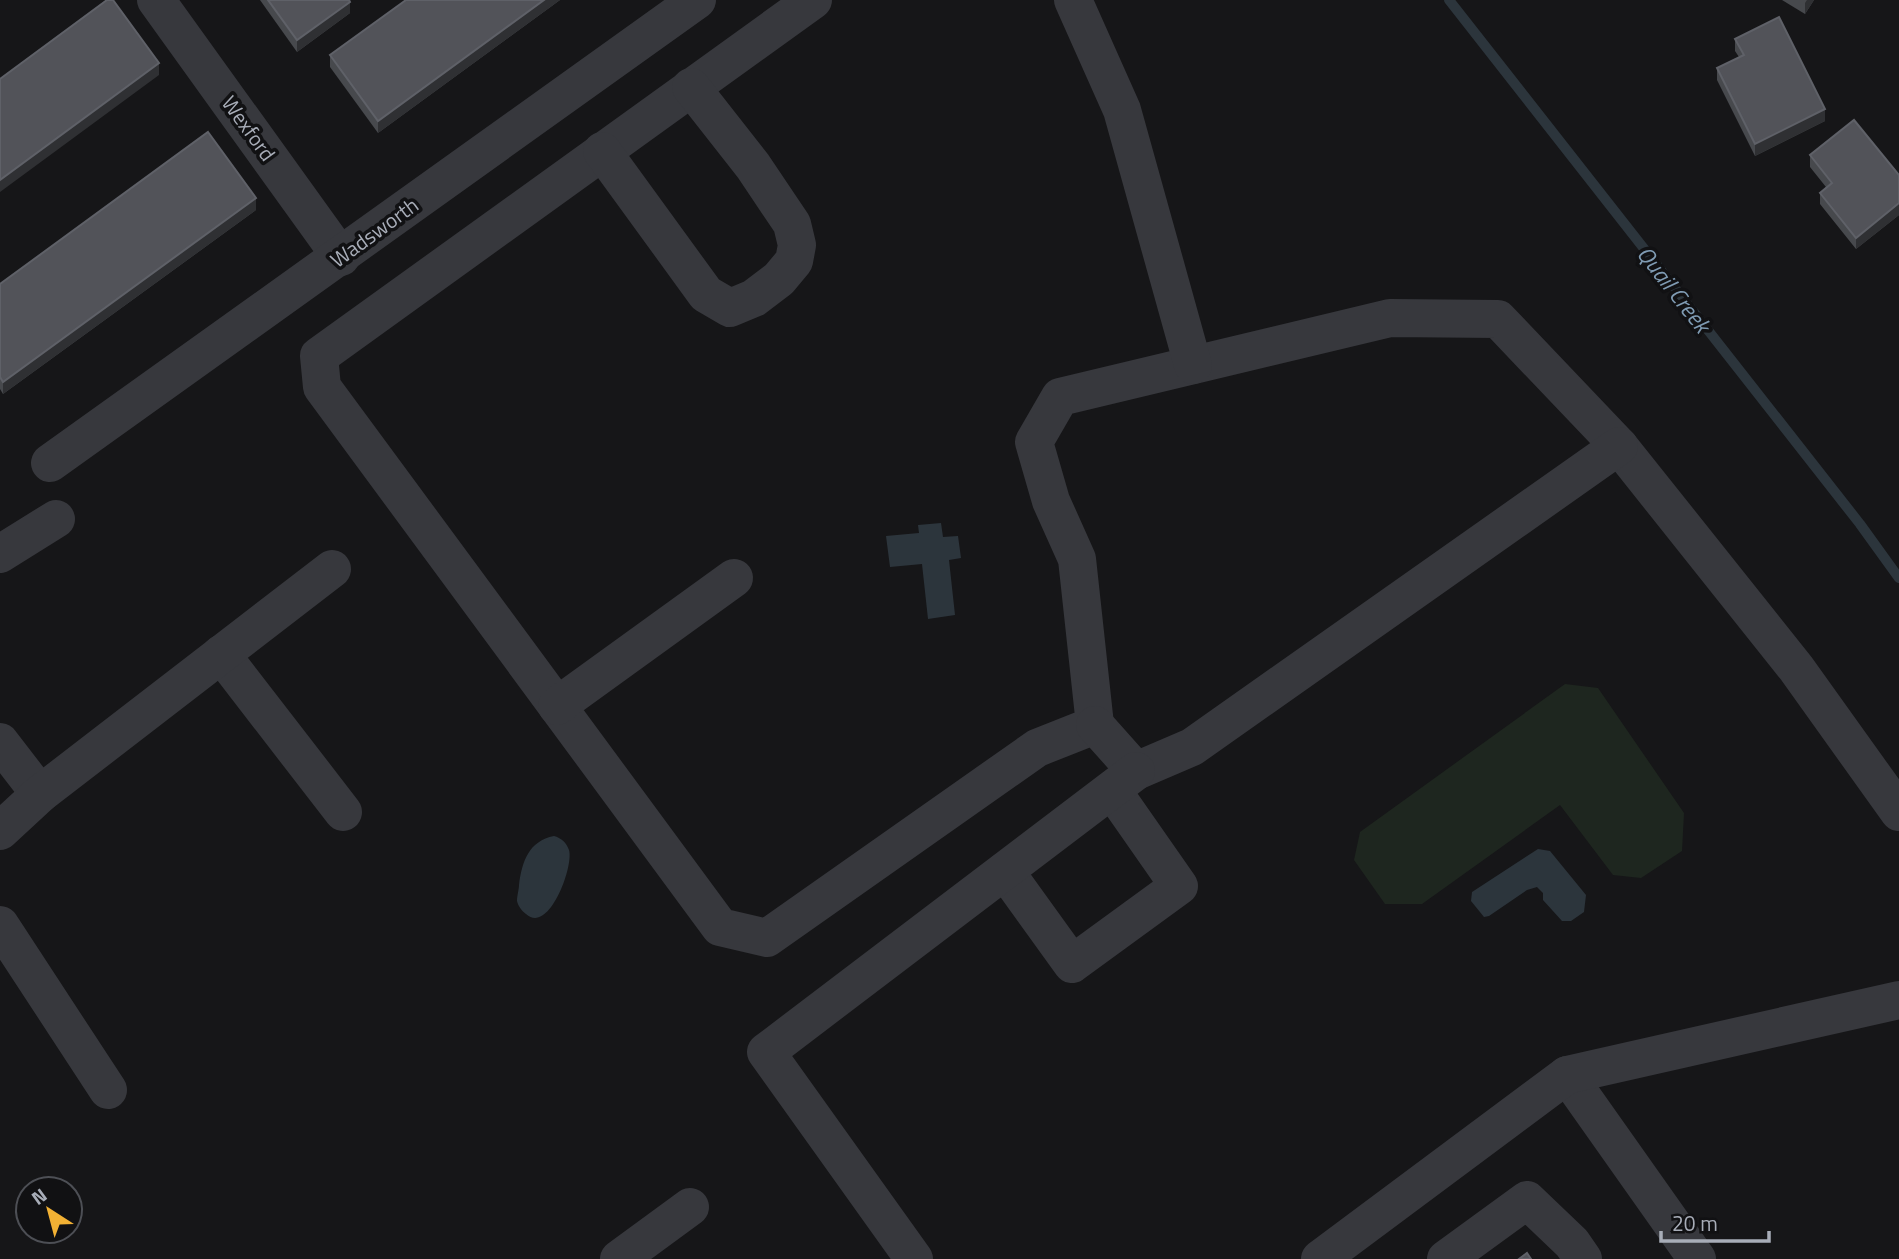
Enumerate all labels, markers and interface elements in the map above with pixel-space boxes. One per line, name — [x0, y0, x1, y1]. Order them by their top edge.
street label: Wexford — [214, 89, 284, 167]
street label: Wadsworth — [323, 189, 425, 275]
water label: Quail Creek — [1629, 238, 1721, 342]
north arrow — [14, 1175, 84, 1245]
text: N — [25, 1180, 53, 1211]
scale bar — [1661, 1200, 1770, 1244]
text: 20 m — [1672, 1207, 1718, 1239]

